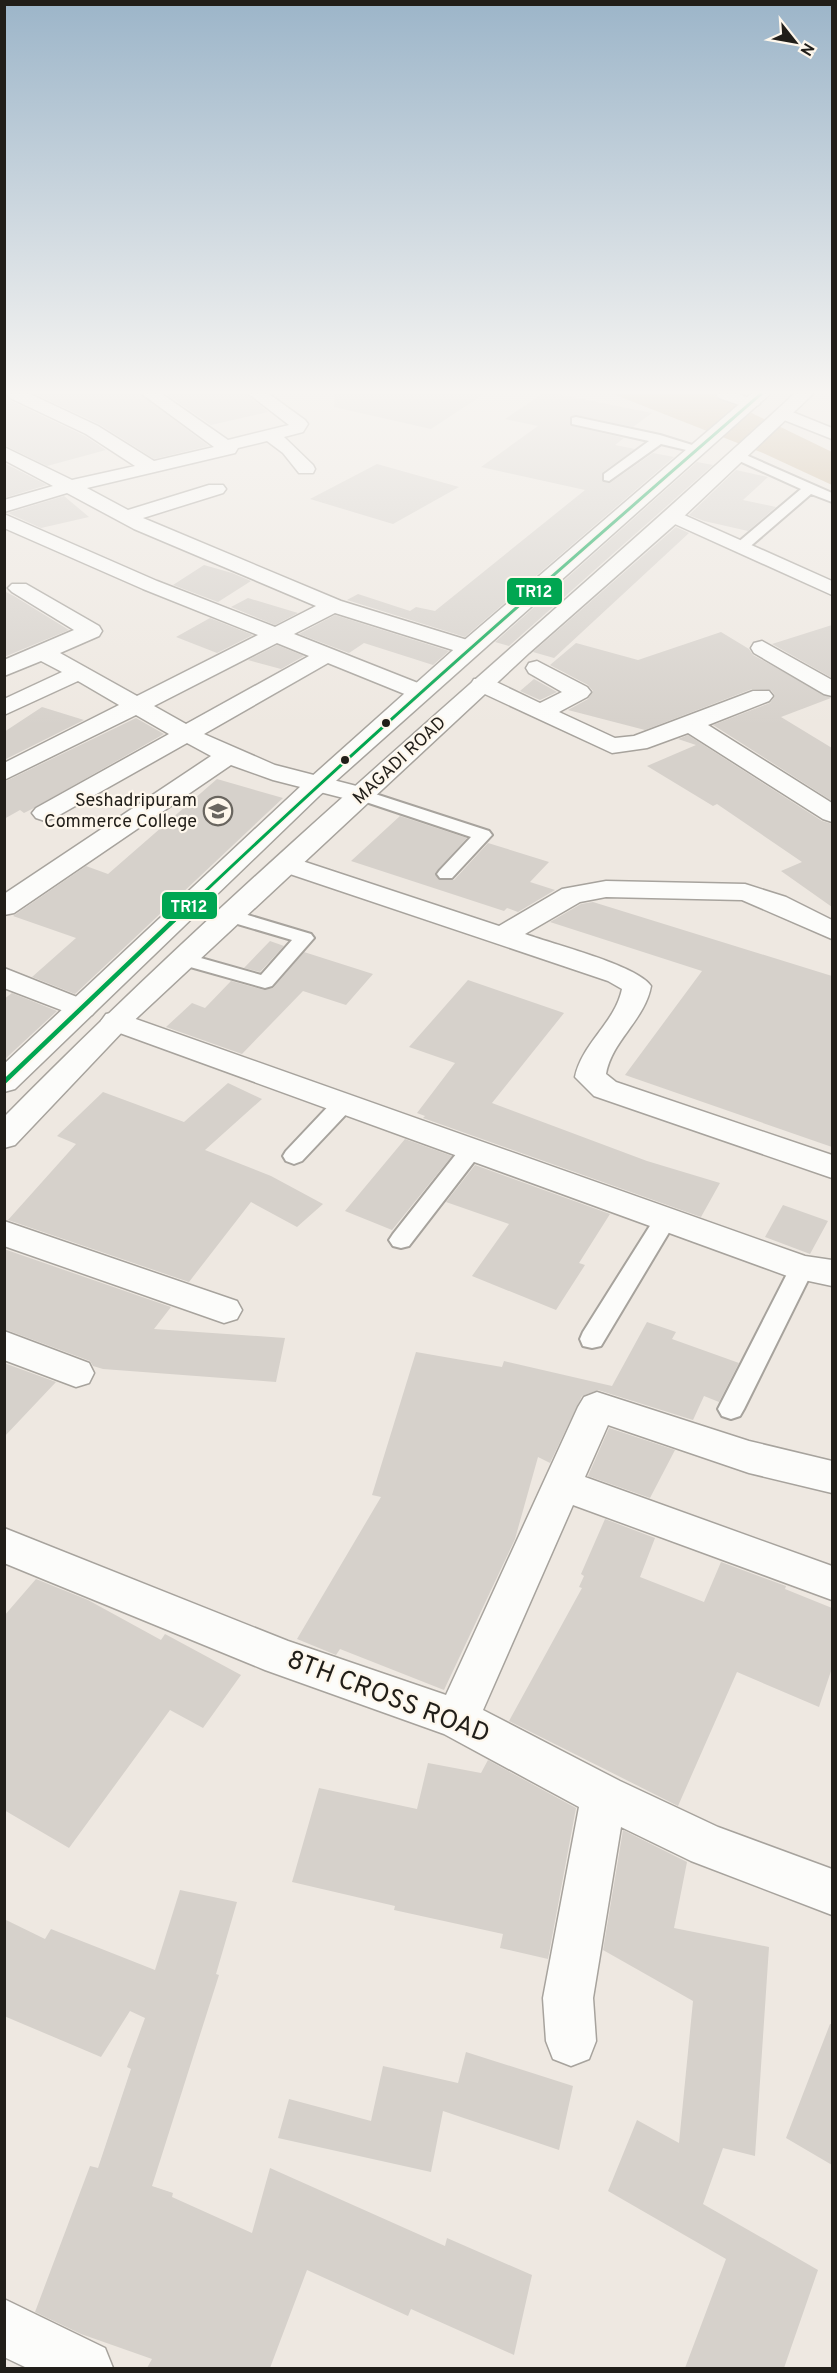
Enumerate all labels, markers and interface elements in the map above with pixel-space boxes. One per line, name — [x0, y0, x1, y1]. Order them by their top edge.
north arrow — [765, 12, 825, 72]
text: N — [795, 39, 818, 59]
line badge: TR12 — [506, 577, 563, 606]
text: TR12 — [516, 583, 552, 603]
street label: MAGADI ROAD — [349, 712, 451, 810]
unlabelled marker — [380, 717, 392, 729]
unlabelled marker — [339, 754, 351, 766]
place label: Seshadripuram Commerce College — [44, 790, 197, 834]
school or university icon: Seshadripuram Commerce College — [202, 795, 234, 827]
line badge: TR12 — [161, 891, 218, 920]
text: TR12 — [171, 898, 207, 918]
street label: 8TH CROSS ROAD — [282, 1644, 494, 1752]

